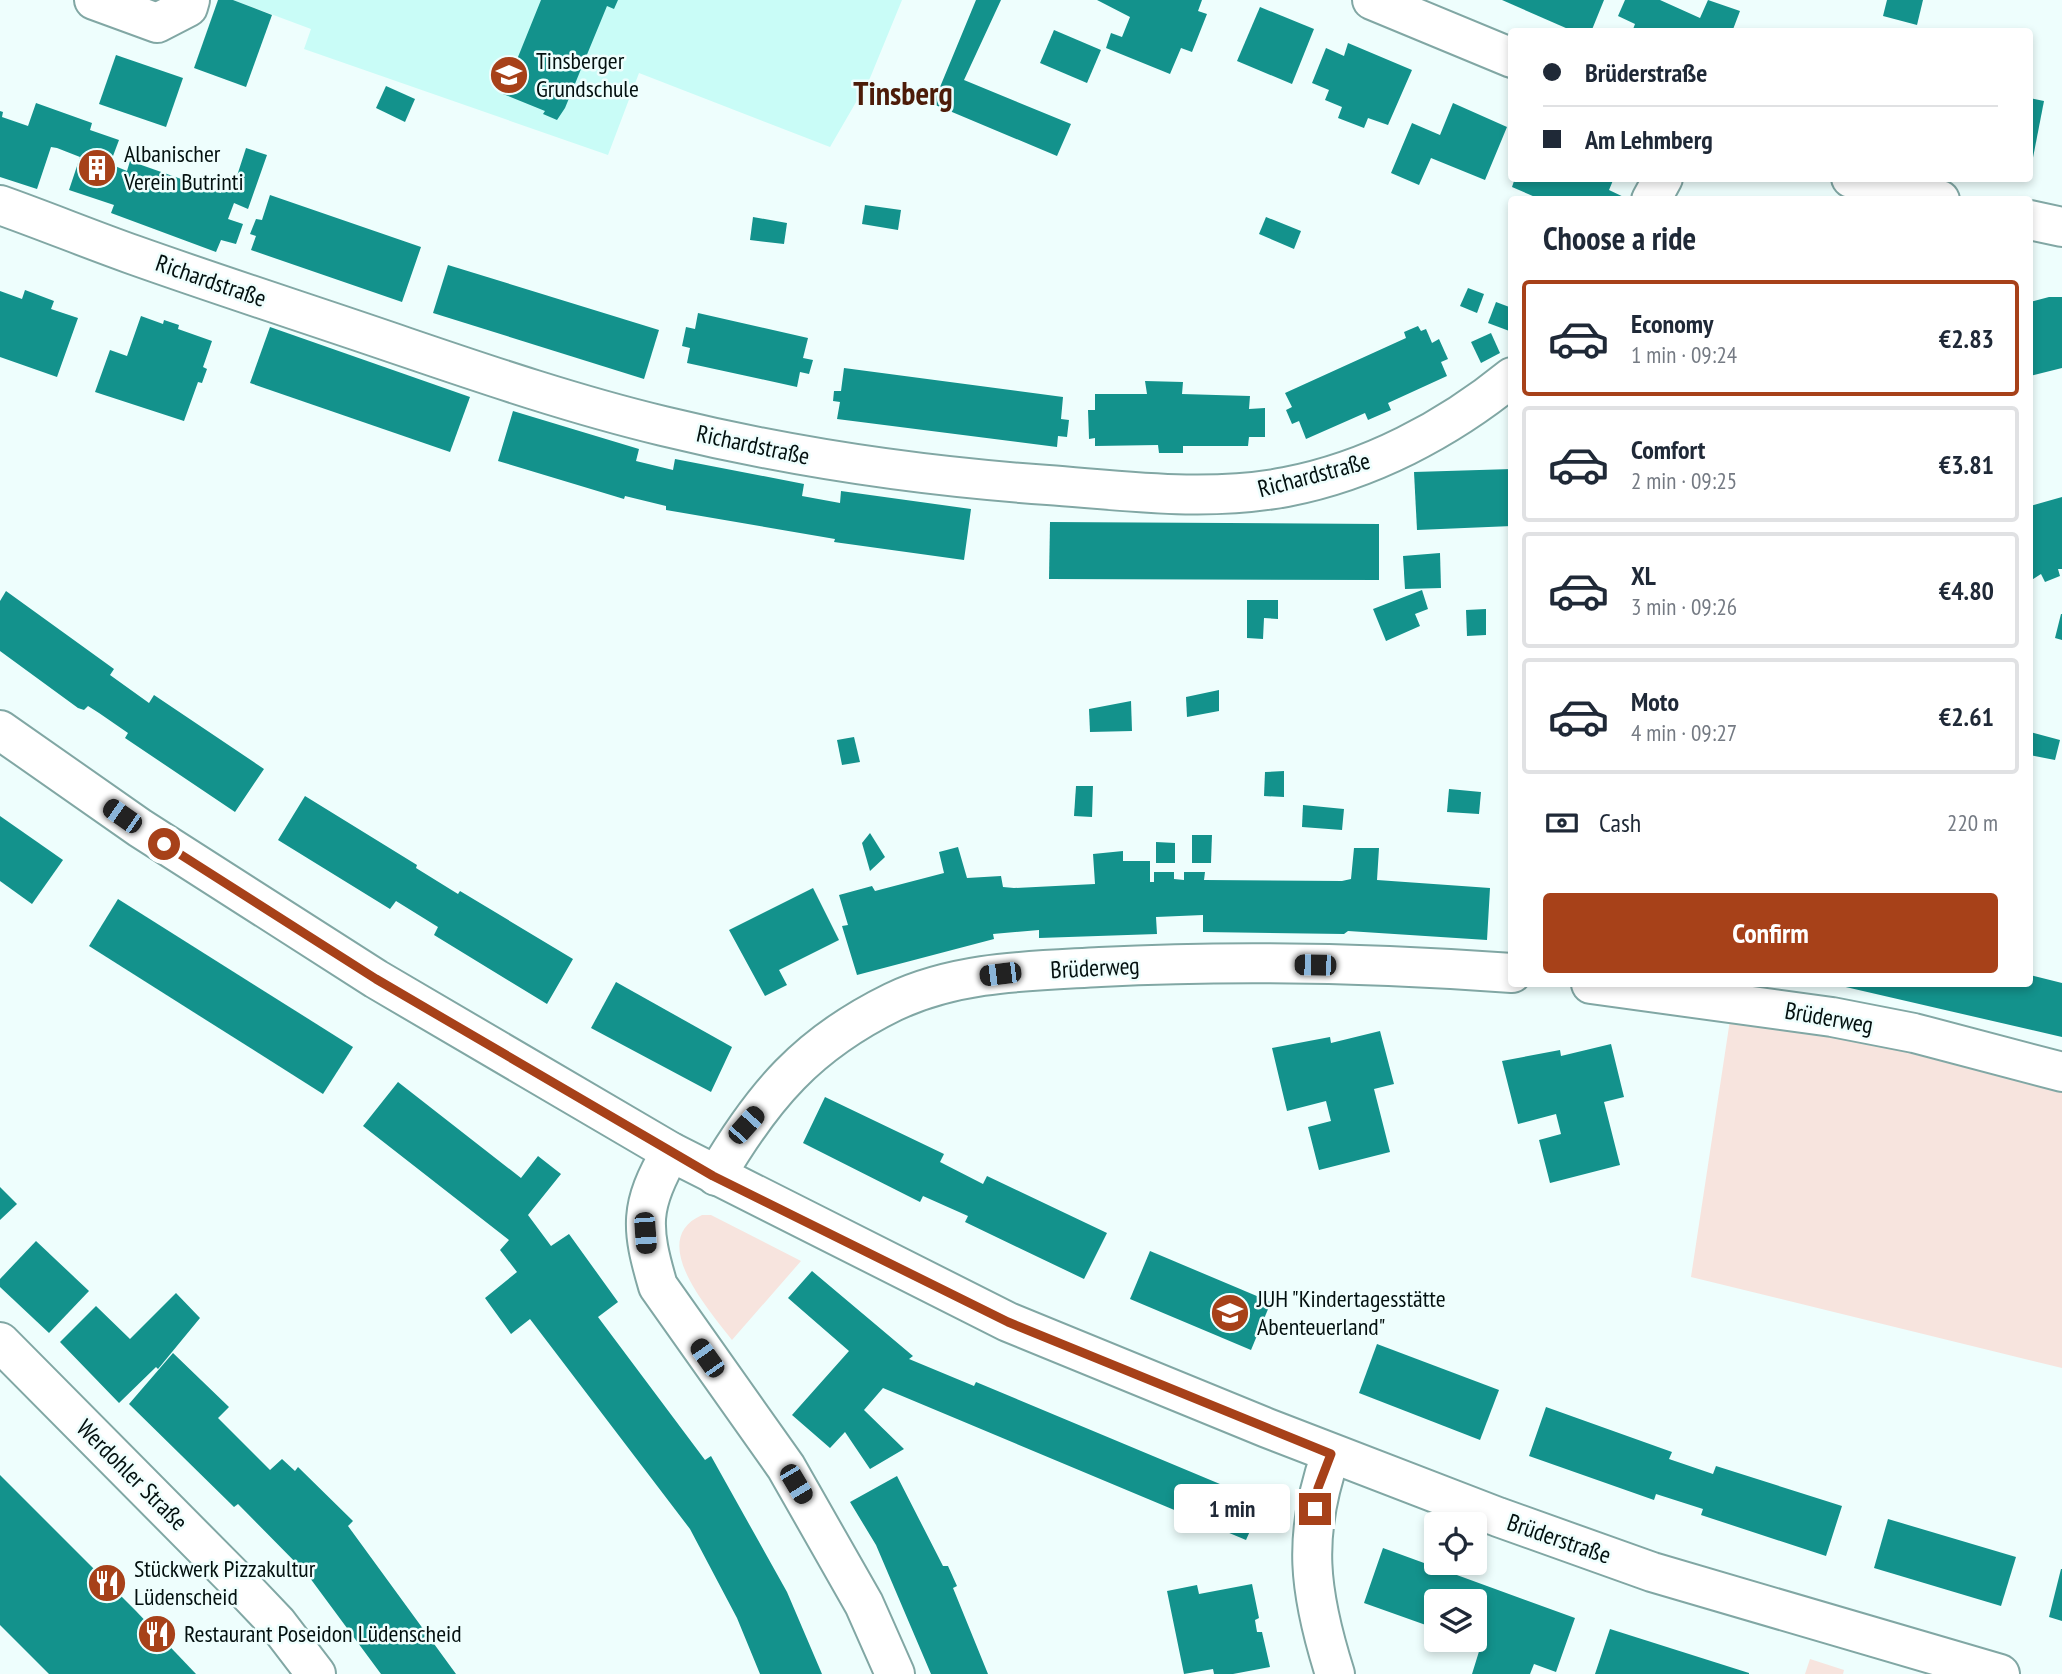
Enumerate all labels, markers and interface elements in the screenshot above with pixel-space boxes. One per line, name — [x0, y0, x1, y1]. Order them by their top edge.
place label: Tinsberger Grundschule — [536, 45, 639, 104]
school or university icon: Tinsberger Grundschule — [488, 54, 530, 96]
text: Brüderstraße — [1585, 56, 1707, 89]
district label: Tinsberg — [853, 72, 953, 114]
text: Am Lehmberg — [1585, 123, 1713, 156]
place label: Albanischer Verein Butrinti — [123, 138, 244, 197]
building icon: Albanischer Verein Butrinti — [76, 147, 118, 189]
text: Choose a ride — [1543, 217, 1696, 259]
street label: Richardstraße — [152, 247, 271, 314]
icon: car — [1547, 307, 1610, 370]
text: Economy — [1631, 307, 1713, 340]
text: €2.83 — [1939, 322, 1994, 355]
text: 1 min · 09:24 — [1631, 340, 1737, 369]
street label: Richardstraße — [694, 417, 813, 472]
icon: car — [1547, 433, 1610, 496]
text: Comfort — [1631, 433, 1705, 466]
street label: Richardstraße — [1254, 445, 1373, 504]
text: €3.81 — [1939, 448, 1994, 481]
text: 2 min · 09:25 — [1631, 466, 1737, 495]
icon: car — [1547, 559, 1610, 622]
text: XL — [1631, 559, 1656, 592]
text: €4.80 — [1939, 574, 1994, 607]
text: 3 min · 09:26 — [1631, 592, 1737, 621]
icon: car — [1547, 685, 1610, 748]
text: Moto — [1631, 685, 1679, 718]
text: €2.61 — [1939, 700, 1994, 733]
text: 4 min · 09:27 — [1631, 718, 1737, 747]
car — [99, 795, 146, 837]
icon: cash — [1543, 804, 1581, 842]
text: Cash — [1599, 806, 1641, 839]
text: 220 m — [1947, 808, 1998, 837]
route start — [148, 828, 180, 860]
button: Confirm — [1543, 893, 1998, 973]
street label: Brüderweg — [1050, 950, 1140, 985]
car — [1294, 954, 1337, 976]
car — [978, 961, 1023, 987]
street label: Brüderweg — [1782, 994, 1876, 1041]
car — [725, 1102, 768, 1148]
car — [634, 1211, 657, 1255]
place label: JUH "Kindertagesstätte Abenteuerland" — [1256, 1283, 1446, 1342]
school or university icon: JUH "Kindertagesstätte Abenteuerland" — [1209, 1292, 1251, 1334]
car — [687, 1335, 728, 1381]
street label: Werdohler Straße — [70, 1412, 195, 1537]
car — [777, 1461, 816, 1507]
callout: 1 min — [1175, 1484, 1290, 1534]
route end — [1299, 1493, 1331, 1525]
text: 1 min — [1209, 1494, 1255, 1523]
street label: Brüderstraße — [1503, 1506, 1615, 1571]
map controls — [1424, 1512, 1487, 1652]
button: locate — [1424, 1512, 1487, 1575]
place label: Stückwerk Pizzakultur Lüdenscheid — [134, 1553, 316, 1612]
restaurant icon: Stückwerk Pizzakultur Lüdenscheid — [86, 1562, 128, 1604]
button: layers — [1424, 1589, 1487, 1652]
restaurant icon: Restaurant Poseidon Lüdenscheid — [136, 1613, 178, 1655]
place label: Restaurant Poseidon Lüdenscheid — [184, 1618, 462, 1649]

